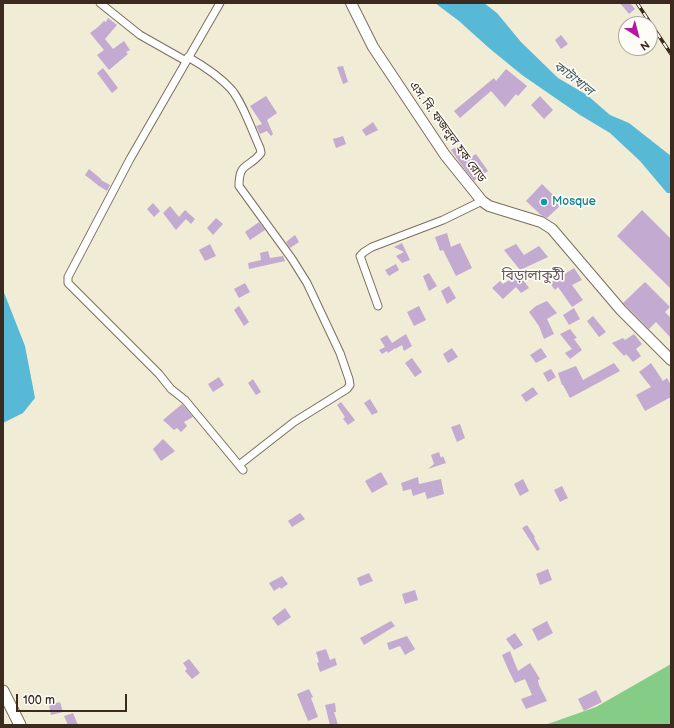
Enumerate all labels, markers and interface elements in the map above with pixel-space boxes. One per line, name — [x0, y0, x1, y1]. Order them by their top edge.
north arrow — [618, 16, 658, 56]
text: N — [638, 38, 652, 53]
water label: কাটাখাল — [550, 59, 596, 99]
street label: এস. বি. ফজলুল হক রোড — [405, 79, 489, 185]
place label: Mosque — [552, 195, 596, 209]
marker: Mosque — [539, 197, 549, 207]
district label: বিড়ালাকুঠী — [502, 268, 564, 284]
scale bar — [18, 686, 129, 712]
text: 100 m — [23, 693, 55, 708]

